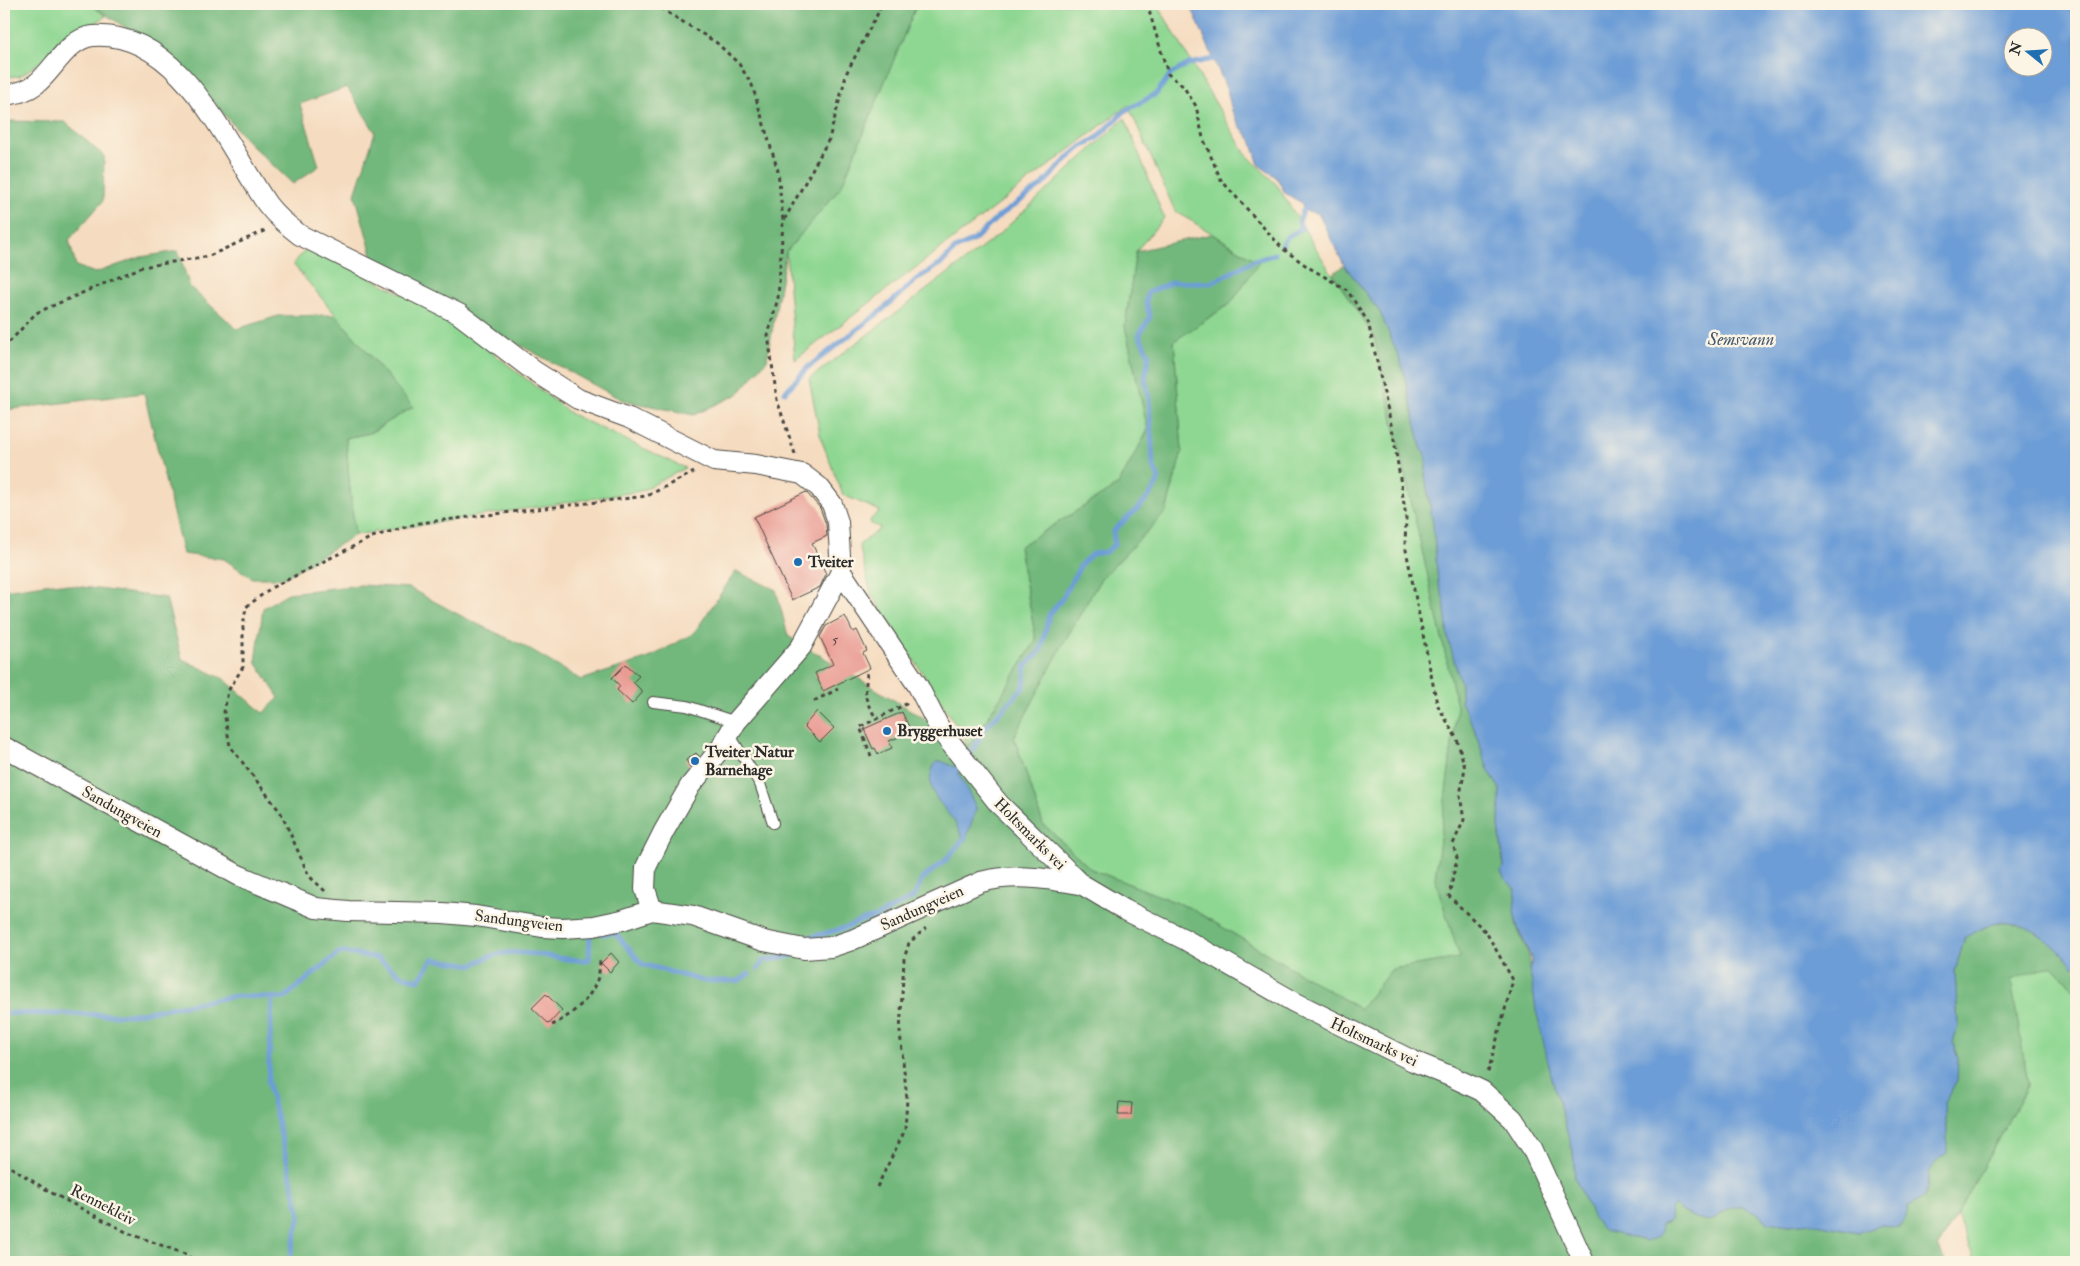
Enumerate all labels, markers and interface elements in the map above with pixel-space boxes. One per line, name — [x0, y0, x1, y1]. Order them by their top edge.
north arrow — [2002, 28, 2052, 78]
text: N — [2006, 39, 2026, 58]
water label: Semsvann — [1707, 328, 1774, 351]
place label: Tveiter — [807, 552, 855, 572]
marker: Tveiter — [792, 556, 804, 568]
house number: 5 — [832, 631, 839, 648]
place label: Bryggerhuset — [897, 721, 983, 742]
marker: Bryggerhuset — [881, 725, 893, 737]
place label: Tveiter Natur Barnehage — [704, 742, 795, 781]
marker: Tveiter Natur Barnehage — [689, 755, 701, 767]
street label: Sandungveien — [78, 782, 166, 842]
street label: Holtsmarks vei — [990, 794, 1070, 874]
street label: Sandungveien — [877, 881, 967, 935]
street label: Sandungveien — [474, 906, 564, 936]
street label: Holtsmarks vei — [1327, 1013, 1421, 1071]
street label: Rennekleiv — [67, 1180, 140, 1230]

